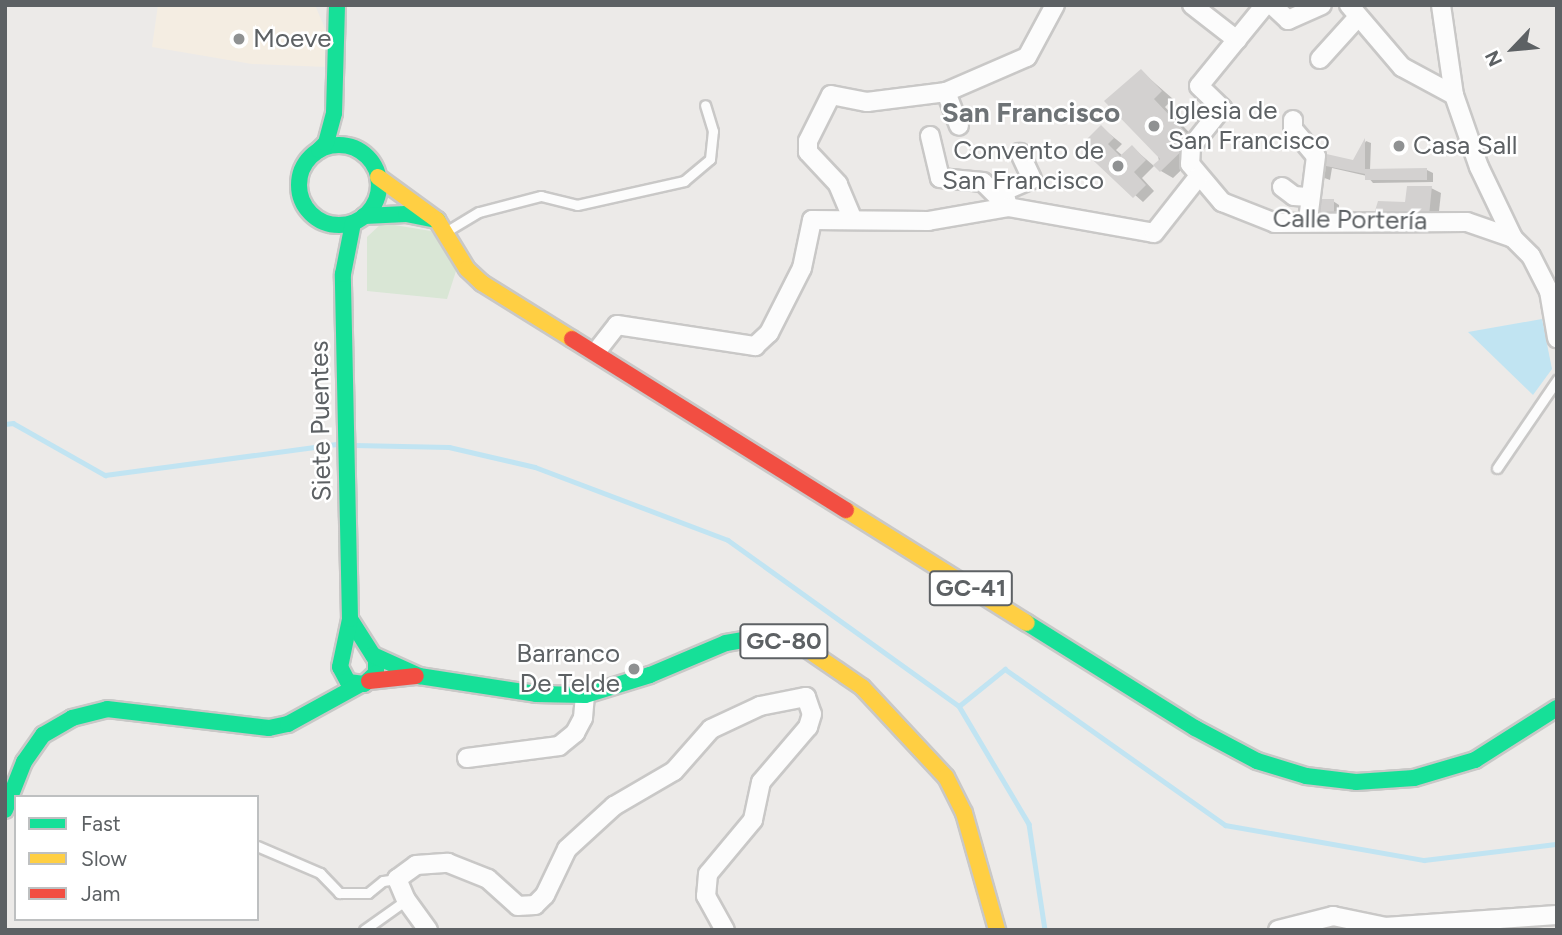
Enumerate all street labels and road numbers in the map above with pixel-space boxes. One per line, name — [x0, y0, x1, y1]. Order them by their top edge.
street label: Calle Portería — [1272, 203, 1428, 237]
street label: Siete Puentes — [304, 340, 338, 502]
road number: GC-41 — [927, 568, 1015, 608]
road number: GC-80 — [738, 620, 830, 662]

